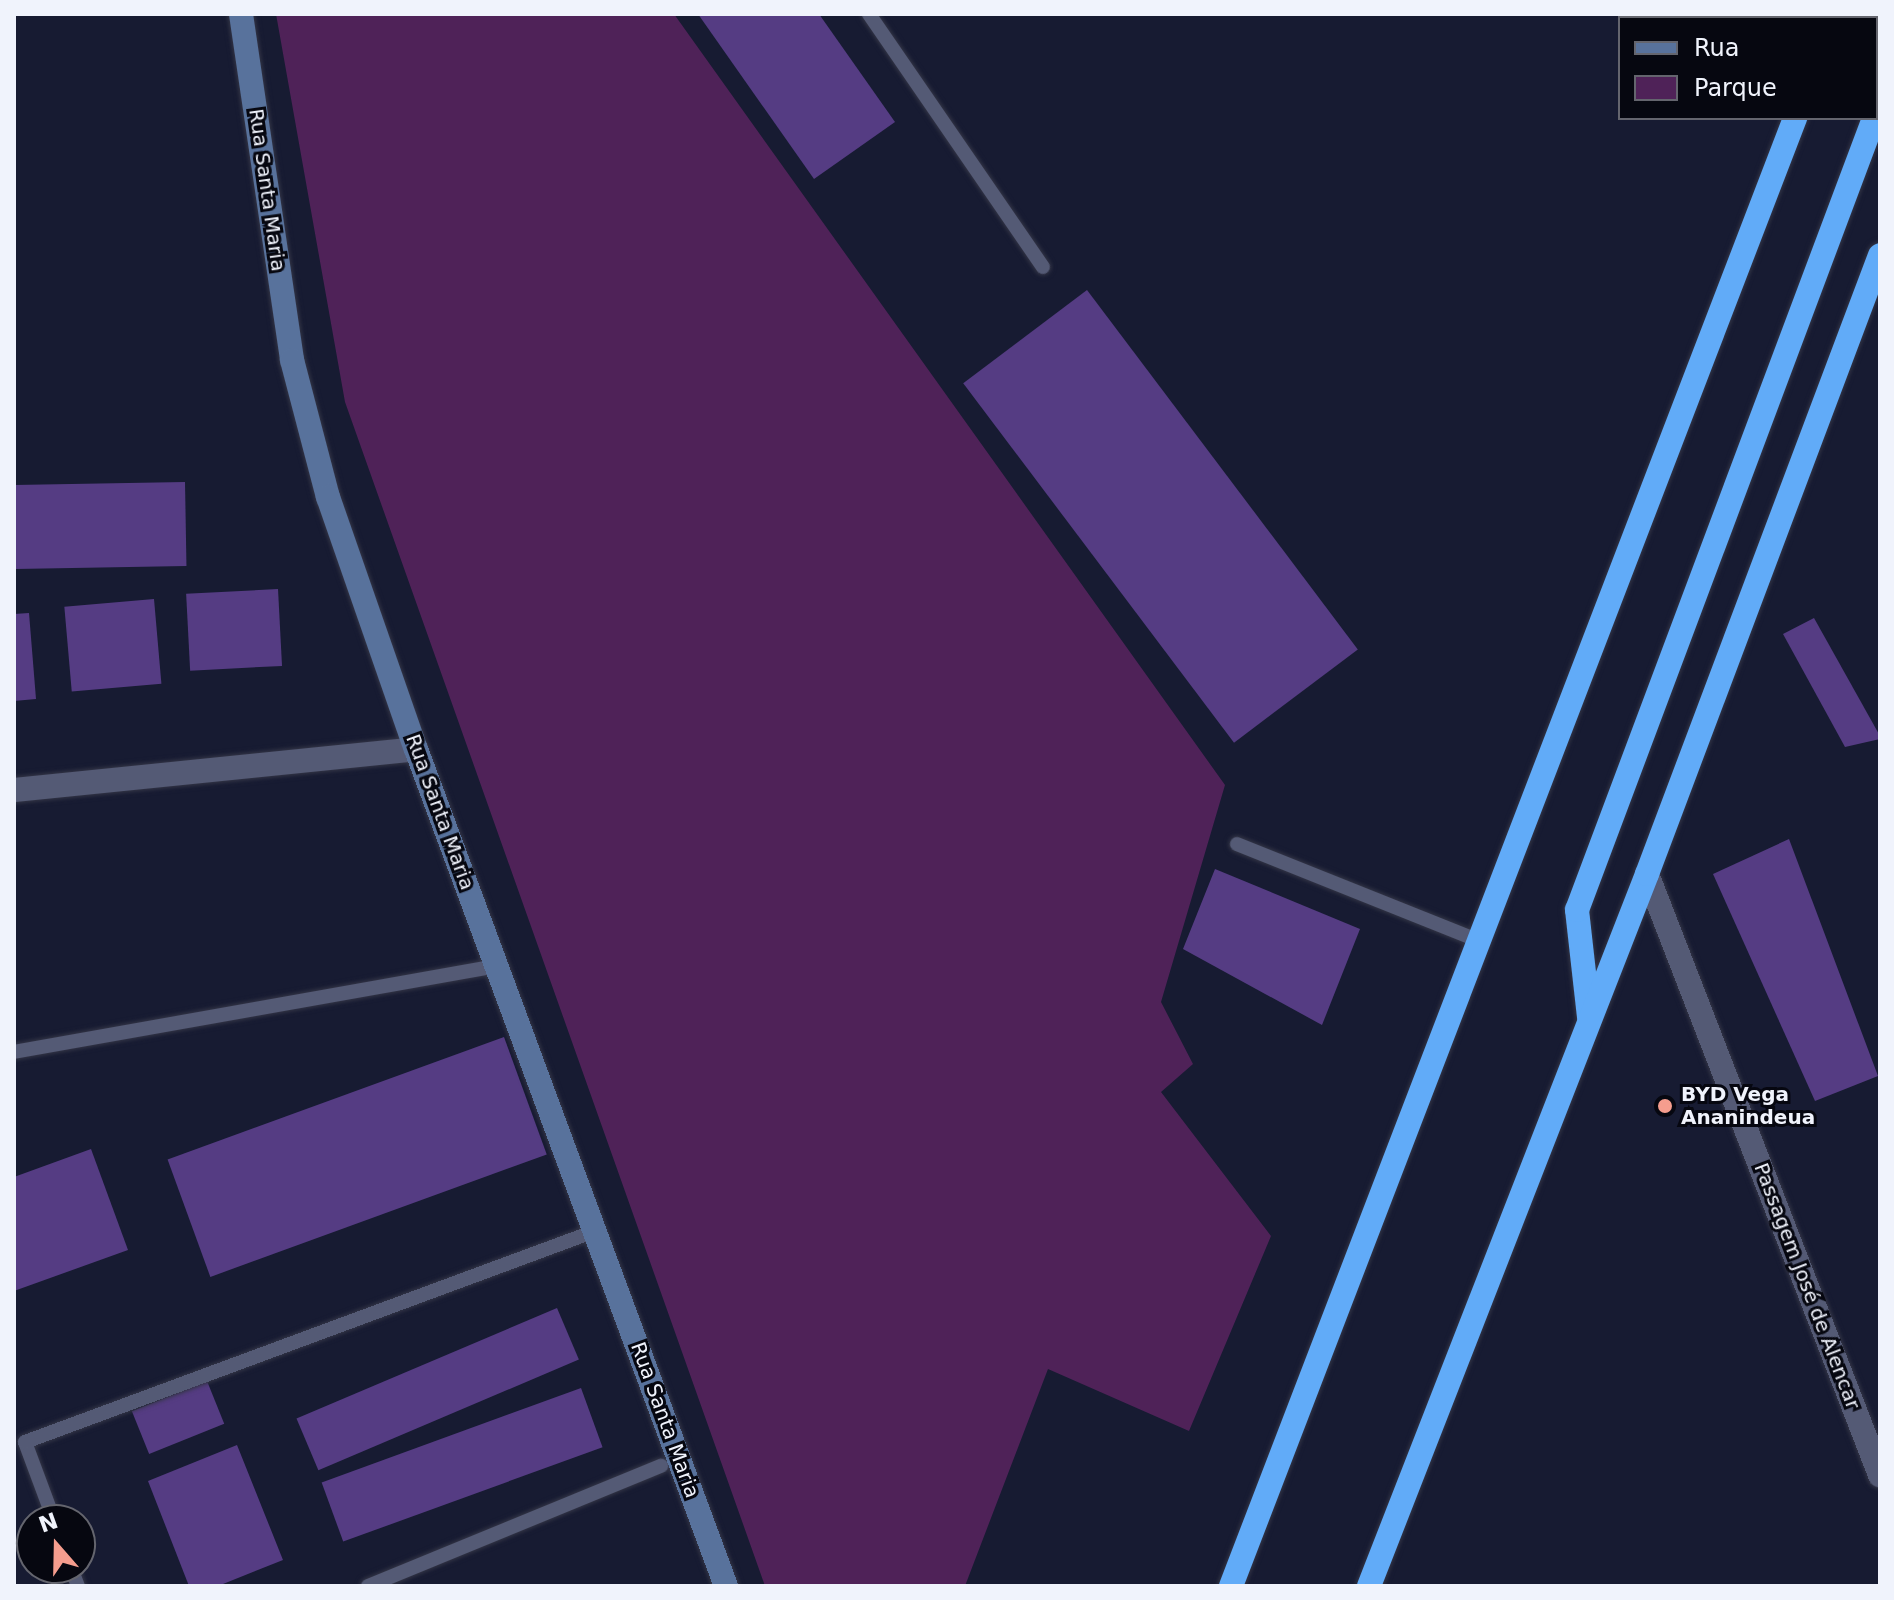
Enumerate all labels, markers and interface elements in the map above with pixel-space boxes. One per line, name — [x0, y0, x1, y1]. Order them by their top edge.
legend — [1618, 16, 1878, 120]
text: Rua — [1694, 34, 1740, 62]
text: Parque — [1694, 74, 1777, 102]
street label: Rua Santa Maria — [244, 107, 290, 273]
street label: Rua Santa Maria — [401, 731, 479, 893]
place label: BYD Vega Ananindeua — [1681, 1082, 1815, 1129]
marker: BYD Vega Ananindeua — [1656, 1097, 1674, 1115]
street label: Passagem José de Alencar — [1749, 1160, 1865, 1412]
street label: Rua Santa Maria — [626, 1339, 704, 1501]
north arrow — [16, 1504, 96, 1584]
text: N — [35, 1508, 61, 1538]

